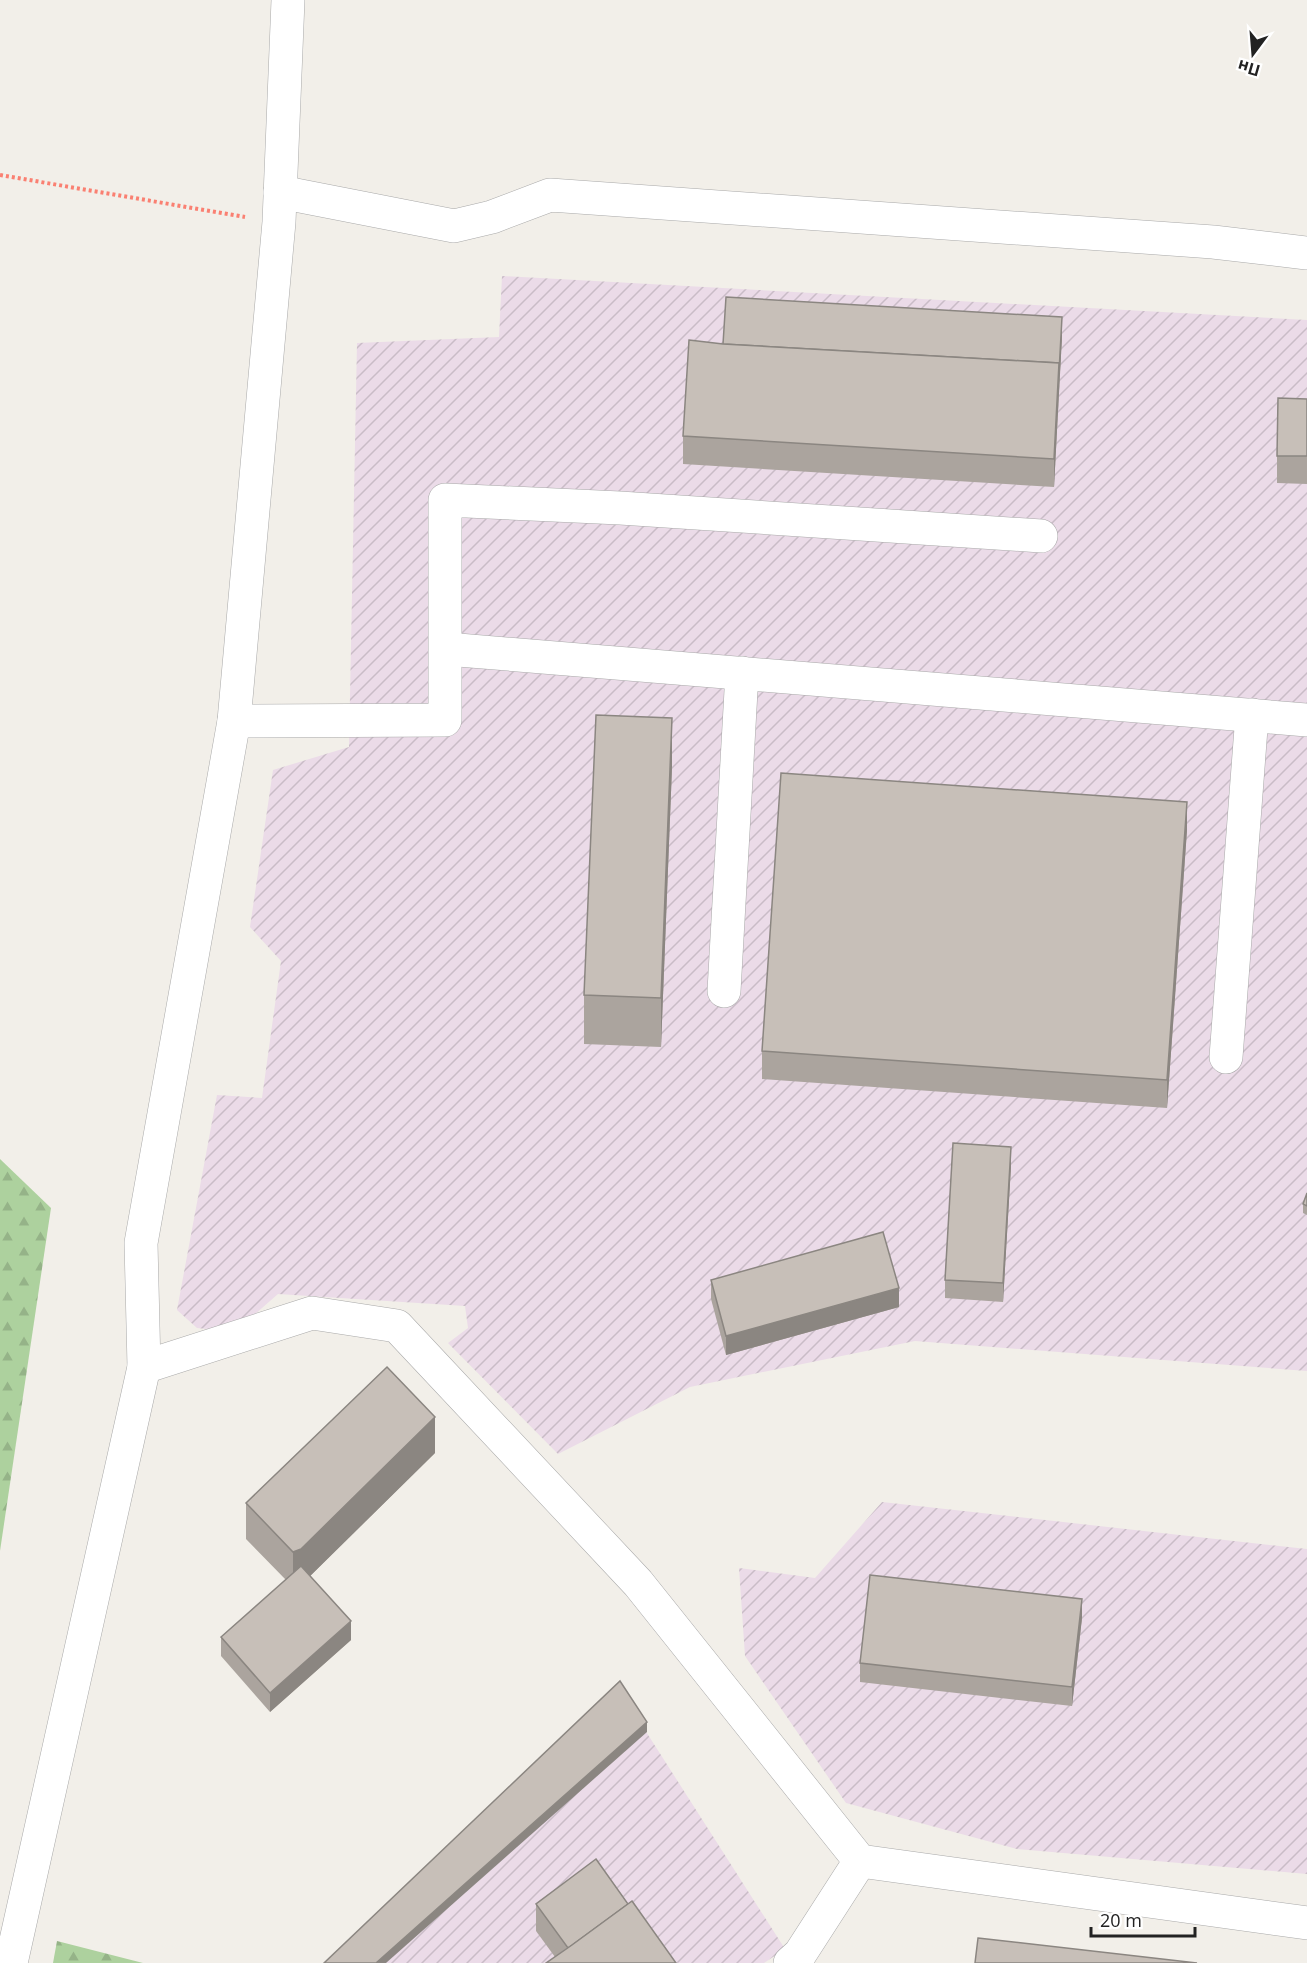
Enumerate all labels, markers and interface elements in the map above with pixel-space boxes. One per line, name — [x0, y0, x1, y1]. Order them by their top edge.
north arrow — [1223, 24, 1283, 84]
text: Пн — [1235, 55, 1263, 82]
scale bar — [1091, 1900, 1194, 1938]
text: 20 m — [1100, 1908, 1142, 1932]

